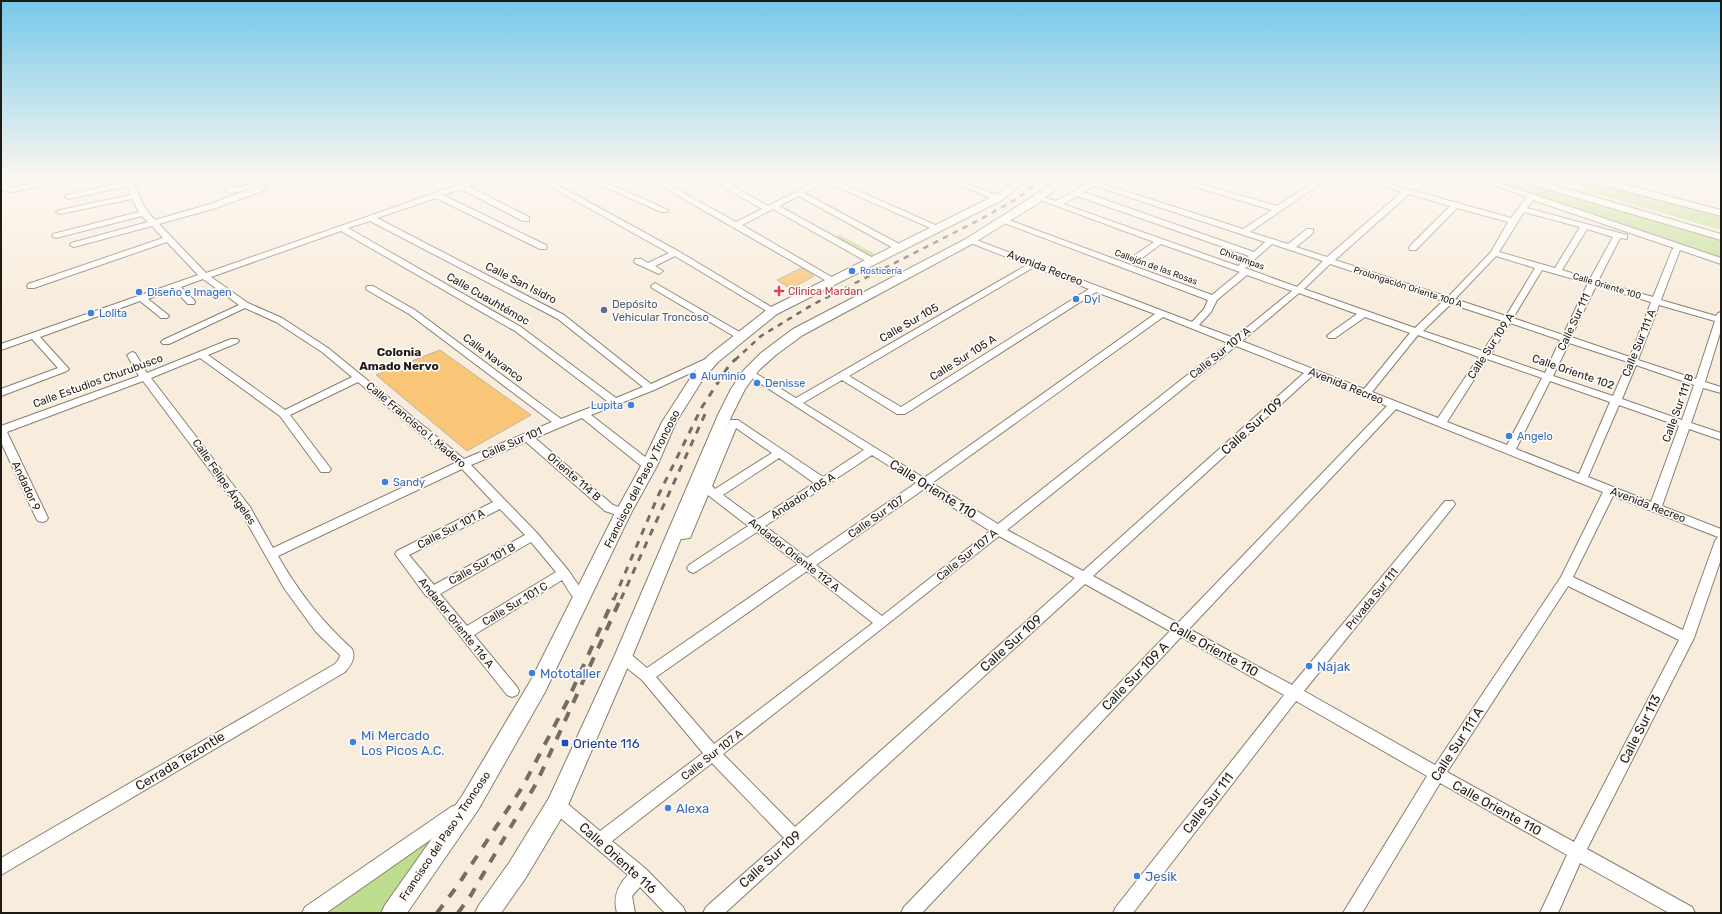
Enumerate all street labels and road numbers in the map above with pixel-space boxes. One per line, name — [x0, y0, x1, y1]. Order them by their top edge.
street label: Chinampas — [1218, 246, 1266, 272]
street label: Callejón de las Rosas — [1113, 247, 1199, 287]
street label: Avenida Recreo — [1005, 248, 1085, 288]
street label: Calle San Isidro — [483, 259, 559, 307]
street label: Prolongación Oriente 100 A — [1352, 265, 1464, 309]
street label: Calle Cuauhtémoc — [444, 270, 532, 328]
street label: Calle Oriente 100 — [1572, 271, 1643, 301]
street label: Calle Sur 111 — [1555, 291, 1593, 353]
street label: Calle Sur 105 — [877, 301, 941, 345]
street label: Calle Sur 111 A — [1620, 307, 1659, 379]
street label: Calle Sur 109 A — [1465, 310, 1517, 381]
street label: Calle Sur 107 A — [1187, 324, 1254, 382]
street label: Calle Navanco — [460, 331, 526, 385]
street label: Calle Sur 105 A — [927, 332, 999, 384]
street label: Calle Estudios Churubusco — [31, 351, 165, 411]
street label: Calle Oriente 102 — [1530, 352, 1616, 392]
street label: Avenida Recreo — [1307, 365, 1385, 407]
street label: Calle Sur 111 B — [1660, 372, 1696, 444]
street label: Calle Francisco I. Madero — [363, 379, 469, 471]
street label: Calle Sur 109 — [1218, 394, 1286, 458]
street label: Francisco del Paso y Troncoso — [601, 408, 683, 550]
street label: Calle Sur 101 — [480, 424, 544, 462]
street label: Calle Felipe Ángeles — [189, 437, 259, 528]
street label: Oriente 114 B — [545, 450, 603, 504]
street label: Calle Oriente 110 — [887, 456, 979, 522]
street label: Andador 9 — [9, 459, 43, 513]
street label: Andador 105 A — [768, 470, 838, 522]
street label: Avenida Recreo — [1608, 485, 1688, 525]
street label: Calle Sur 107 — [846, 493, 907, 541]
street label: Calle Sur 101 A — [415, 506, 487, 552]
street label: Andador Oriente 112 A — [746, 515, 843, 595]
street label: Calle Sur 107 A — [934, 526, 1001, 584]
street label: Calle Sur 101 B — [446, 540, 518, 588]
street label: Privada Sur 111 — [1343, 566, 1401, 632]
street label: Andador Oriente 116 A — [416, 575, 497, 671]
street label: Calle Sur 101 C — [480, 579, 550, 629]
street label: Calle Sur 109 — [977, 611, 1045, 675]
street label: Calle Oriente 110 — [1167, 618, 1261, 680]
street label: Calle Sur 109 A — [1099, 638, 1172, 713]
street label: Calle Sur 113 — [1616, 692, 1664, 766]
street label: Calle Sur 111 A — [1428, 704, 1486, 784]
street label: Calle Sur 107 A — [679, 726, 746, 783]
street label: Cerrada Tezontle — [133, 728, 227, 794]
street label: Francisco del Paso y Troncoso — [397, 769, 493, 903]
street label: Calle Sur 111 — [1180, 770, 1236, 836]
street label: Calle Oriente 110 — [1450, 777, 1544, 839]
street label: Calle Oriente 116 — [576, 819, 660, 897]
street label: Calle Sur 109 — [736, 827, 804, 891]

